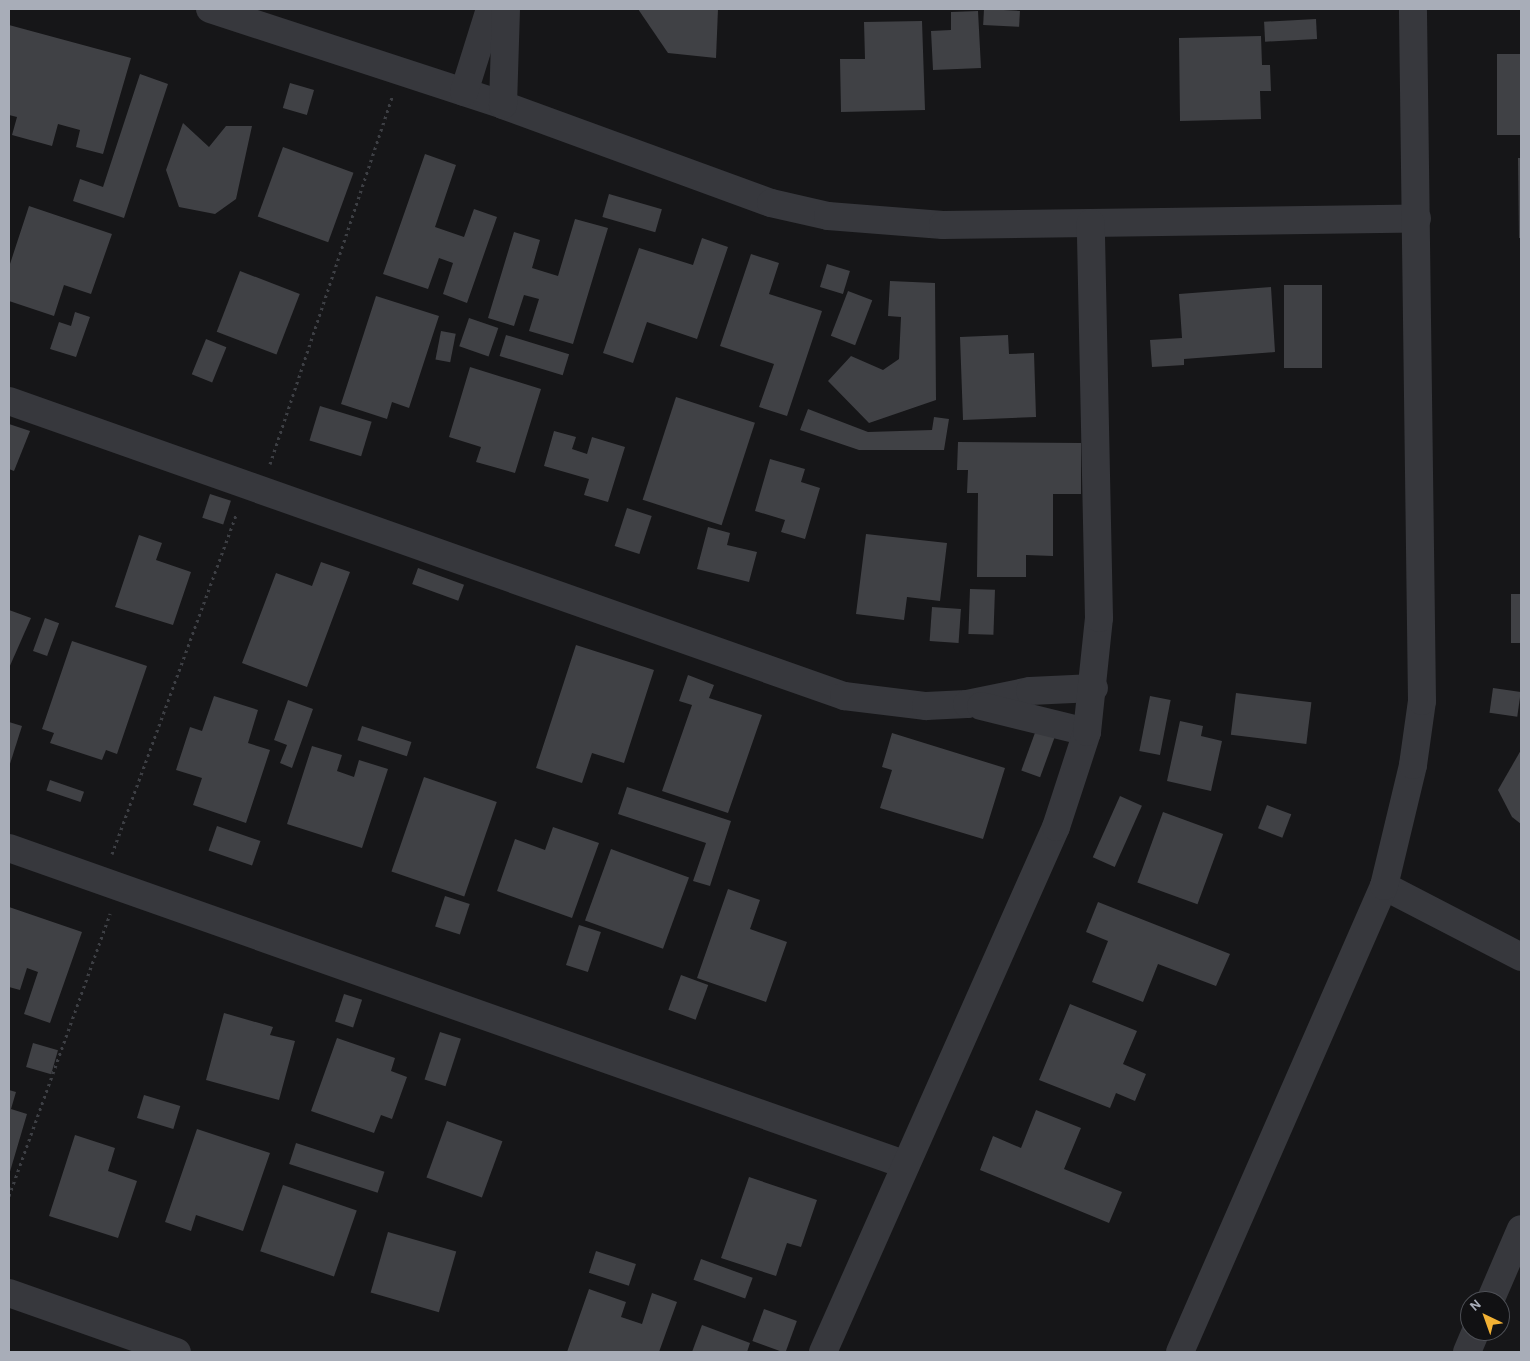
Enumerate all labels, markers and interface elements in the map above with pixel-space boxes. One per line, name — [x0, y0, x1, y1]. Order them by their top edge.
north arrow — [1460, 1291, 1510, 1341]
text: N — [1467, 1297, 1484, 1314]

